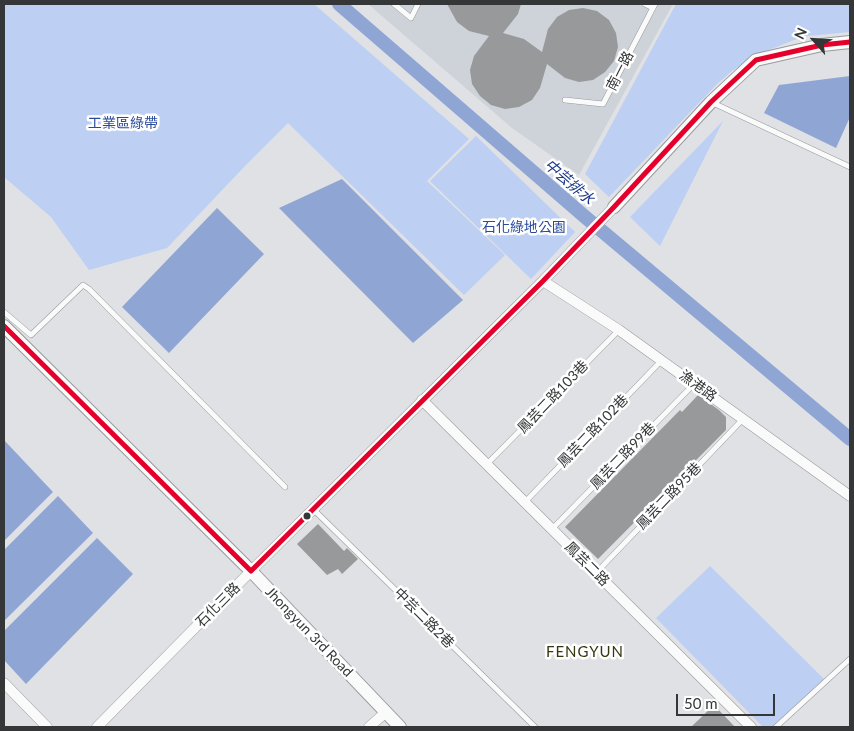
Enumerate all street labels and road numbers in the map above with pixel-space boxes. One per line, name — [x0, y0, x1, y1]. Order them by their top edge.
street label: 南一路 — [603, 48, 637, 94]
street label: 鳳芸二路103巷 — [514, 357, 592, 437]
street label: 漁港路 — [676, 367, 720, 405]
street label: 鳳芸二路102巷 — [554, 391, 632, 471]
street label: 鳳芸二路99巷 — [587, 419, 659, 493]
street label: 鳳芸二路95巷 — [633, 459, 705, 533]
street label: 鳳芸二路 — [561, 538, 613, 590]
street label: 石化三路 — [192, 579, 244, 631]
street label: Jhongyun 3rd Road — [262, 584, 356, 680]
street label: 中芸二路2巷 — [390, 584, 458, 652]

